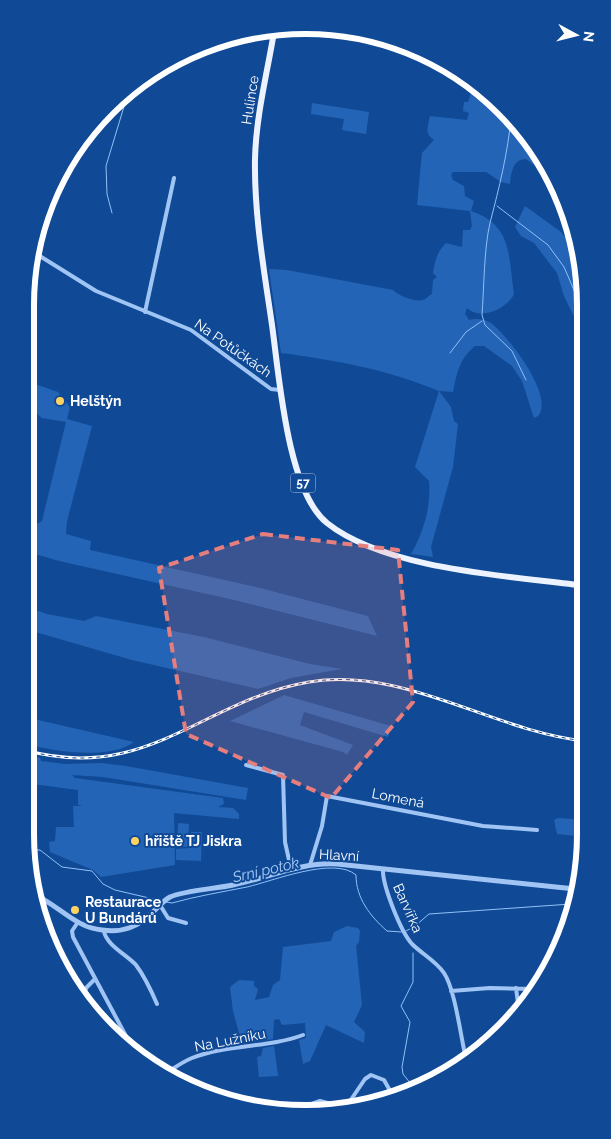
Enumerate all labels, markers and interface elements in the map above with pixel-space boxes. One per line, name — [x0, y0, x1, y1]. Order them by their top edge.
north arrow — [551, 10, 601, 60]
text: N — [580, 30, 597, 43]
street label: Hulince — [238, 74, 262, 126]
street label: Na Potůčkách — [191, 316, 275, 380]
place label: Helštýn — [70, 393, 122, 409]
marker: Helštýn — [54, 395, 66, 407]
road number: 57 — [290, 473, 316, 492]
street label: Lomená — [370, 785, 426, 811]
place label: hřiště TJ Jiskra — [145, 833, 242, 849]
marker: hřiště TJ Jiskra — [129, 835, 141, 847]
street label: Hlavní — [318, 846, 360, 864]
water label: Srní potok — [230, 854, 301, 887]
street label: Barvířka — [390, 881, 426, 935]
place label: Restaurace U Bundárů — [85, 894, 162, 926]
marker: Restaurace U Bundárů — [69, 904, 81, 916]
street label: Na Lužníku — [193, 1025, 267, 1055]

